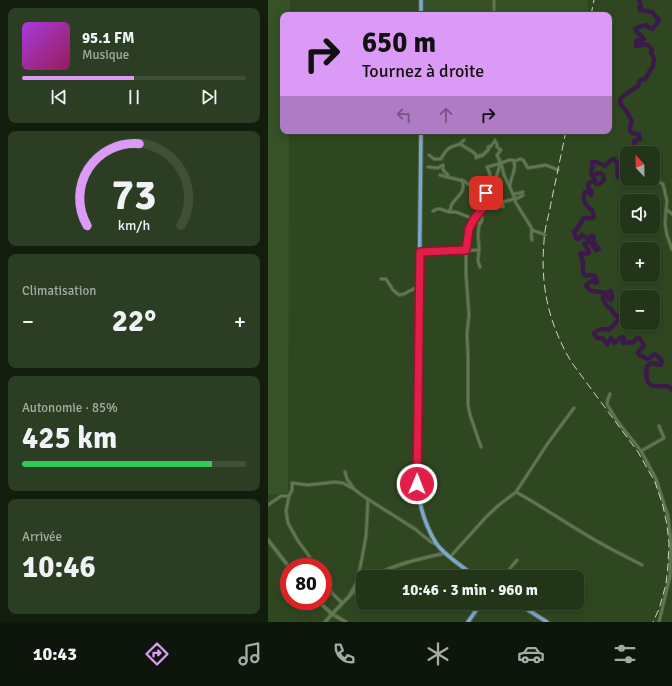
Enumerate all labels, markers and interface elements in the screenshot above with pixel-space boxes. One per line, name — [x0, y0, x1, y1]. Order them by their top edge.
text: 650 m — [362, 26, 436, 60]
icon: right — [296, 28, 348, 80]
text: 95.1 FM — [82, 29, 134, 47]
text: Musique — [82, 47, 129, 63]
text: Tournez à droite — [362, 60, 484, 82]
icon: previous — [48, 86, 70, 108]
icon: pause — [123, 86, 145, 108]
icon: next — [198, 86, 220, 108]
icon: left — [393, 104, 415, 126]
icon: ahead — [435, 104, 457, 126]
icon: right — [477, 104, 499, 126]
north arrow — [620, 146, 660, 186]
map controls — [620, 146, 660, 330]
text: 73 — [112, 170, 156, 221]
pin — [469, 176, 503, 210]
icon: arrive — [475, 182, 497, 204]
button: sound — [620, 194, 660, 234]
text: km/h — [118, 217, 150, 234]
button: + — [620, 242, 660, 282]
text: Climatisation — [22, 283, 96, 299]
button: − — [620, 290, 660, 330]
text: 22° — [112, 303, 156, 340]
text: − — [22, 308, 34, 335]
text: + — [234, 308, 246, 335]
text: Autonomie · 85% — [22, 400, 118, 416]
text: 425 km — [22, 420, 117, 457]
position arrow — [396, 463, 438, 505]
text: Arrivée — [22, 529, 62, 545]
text: 10:46 — [22, 549, 96, 586]
speed limit sign: 80 — [280, 558, 332, 610]
text: 10:46 · 3 min · 960 m — [402, 581, 538, 599]
icon: directions — [143, 640, 171, 668]
icon: music — [236, 640, 264, 668]
icon: phone — [330, 640, 358, 668]
icon: climate — [424, 640, 452, 668]
icon: car — [517, 640, 545, 668]
icon: filters — [611, 640, 639, 668]
text: 10:43 — [33, 643, 77, 665]

